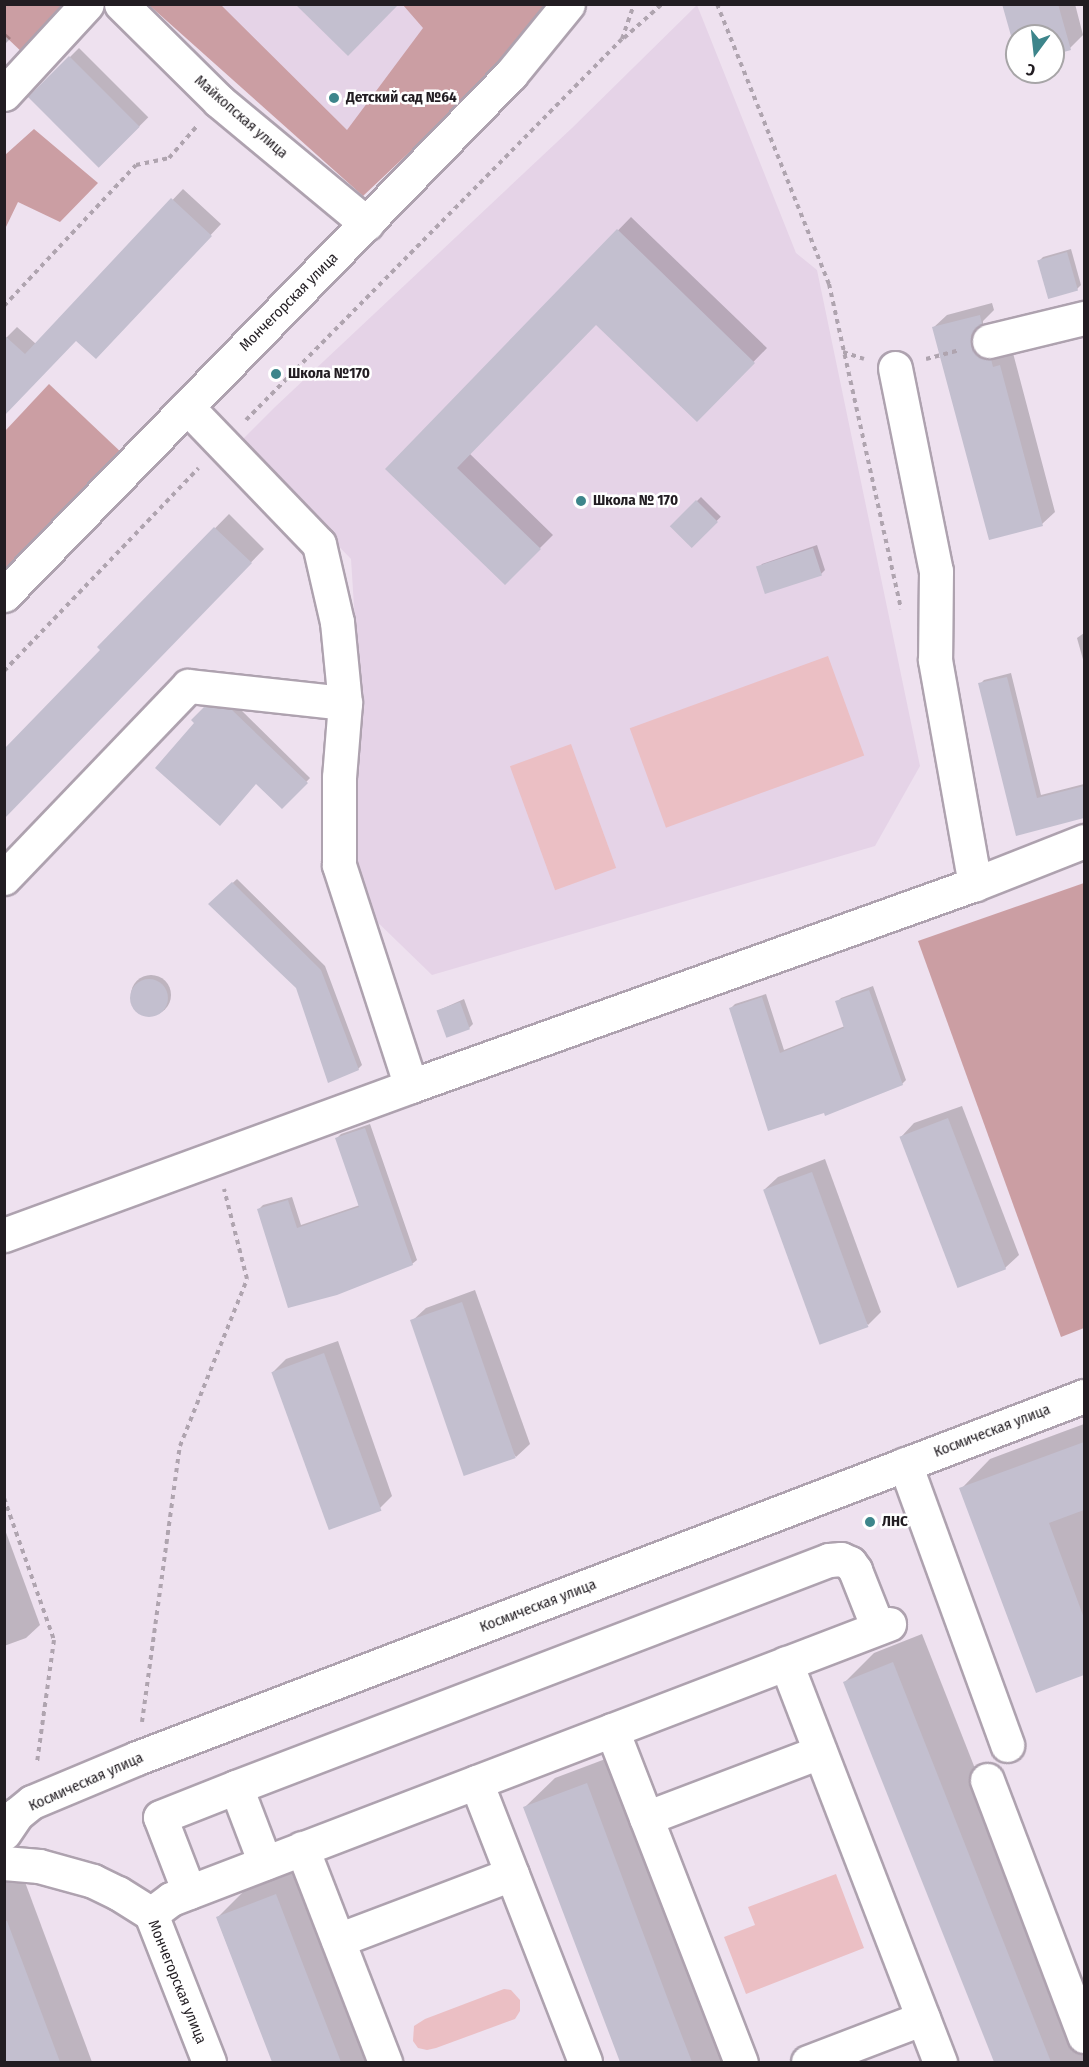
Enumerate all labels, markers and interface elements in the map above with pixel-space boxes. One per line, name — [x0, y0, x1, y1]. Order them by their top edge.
north arrow — [1005, 24, 1065, 84]
text: С — [1024, 60, 1037, 80]
street label: Майкопская улица — [191, 72, 291, 162]
place label: Детский сад №64 — [346, 89, 457, 107]
marker: Детский сад №64 — [327, 91, 341, 105]
street label: Мончегорская улица — [236, 249, 342, 355]
place label: Школа №170 — [288, 365, 370, 383]
marker: Школа №170 — [269, 367, 283, 381]
place label: Школа № 170 — [593, 492, 678, 510]
marker: Школа № 170 — [574, 494, 588, 508]
street label: Космическая улица — [931, 1401, 1053, 1461]
place label: ЛНС — [882, 1513, 908, 1531]
marker: ЛНС — [863, 1515, 877, 1529]
street label: Космическая улица — [477, 1576, 599, 1636]
street label: Космическая улица — [26, 1749, 146, 1815]
street label: Мончегорская улица — [144, 1918, 210, 2046]

